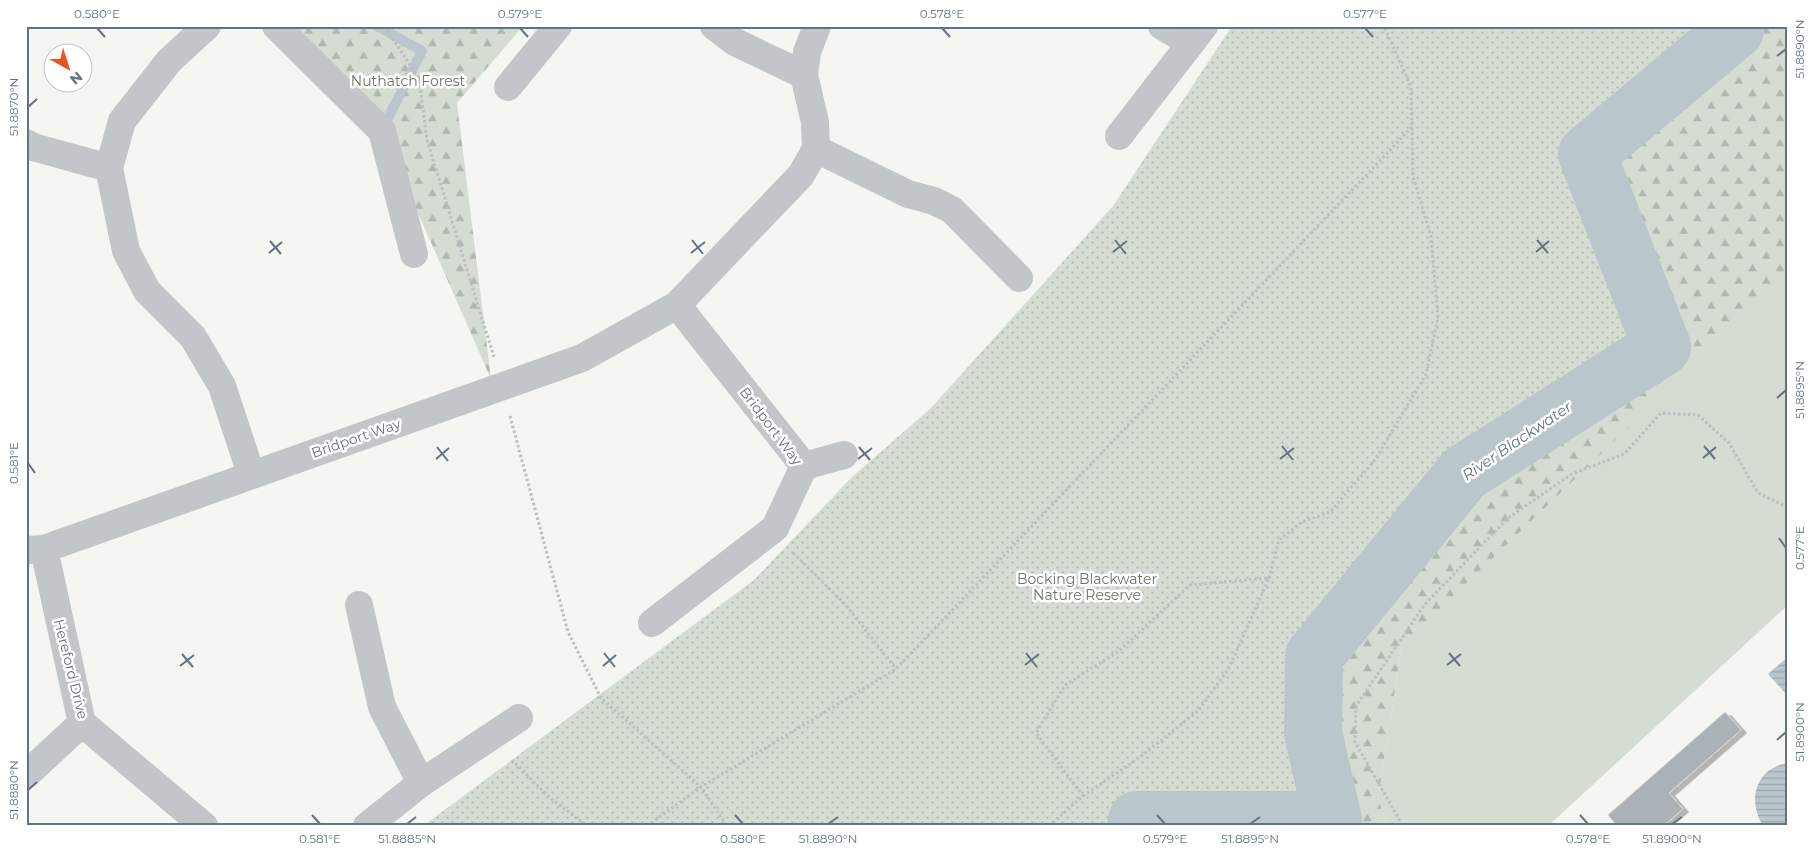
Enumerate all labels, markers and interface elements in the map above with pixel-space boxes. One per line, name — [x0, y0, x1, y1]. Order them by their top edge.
text: 0.580°E — [74, 6, 120, 21]
text: 0.579°E — [498, 6, 542, 21]
text: 0.578°E — [920, 6, 964, 21]
text: 0.577°E — [1343, 6, 1387, 21]
text: 51.8890°N — [1792, 19, 1807, 79]
north arrow — [42, 42, 92, 92]
text: N — [66, 68, 86, 89]
park label: Nuthatch Forest — [351, 72, 465, 90]
text: 51.8870°N — [6, 78, 21, 136]
text: 51.8895°N — [1792, 361, 1807, 419]
street label: Bridport Way — [736, 383, 806, 469]
water label: River Blackwater — [1458, 396, 1576, 484]
street label: Bridport Way — [309, 414, 403, 462]
text: 0.581°E — [6, 442, 21, 484]
text: 0.577°E — [1792, 526, 1807, 570]
park label: Bocking Blackwater Nature Reserve — [1017, 570, 1157, 604]
street label: Hereford Drive — [50, 617, 92, 721]
text: 51.8900°N — [1792, 702, 1807, 762]
text: 51.8880°N — [6, 760, 21, 820]
text: 0.581°E — [299, 831, 341, 846]
text: 51.8885°N — [378, 831, 436, 846]
text: 0.580°E — [720, 831, 766, 846]
text: 51.8890°N — [798, 831, 858, 846]
text: 0.579°E — [1143, 831, 1187, 846]
text: 51.8895°N — [1221, 831, 1279, 846]
text: 0.578°E — [1566, 831, 1610, 846]
text: 51.8900°N — [1642, 831, 1702, 846]

